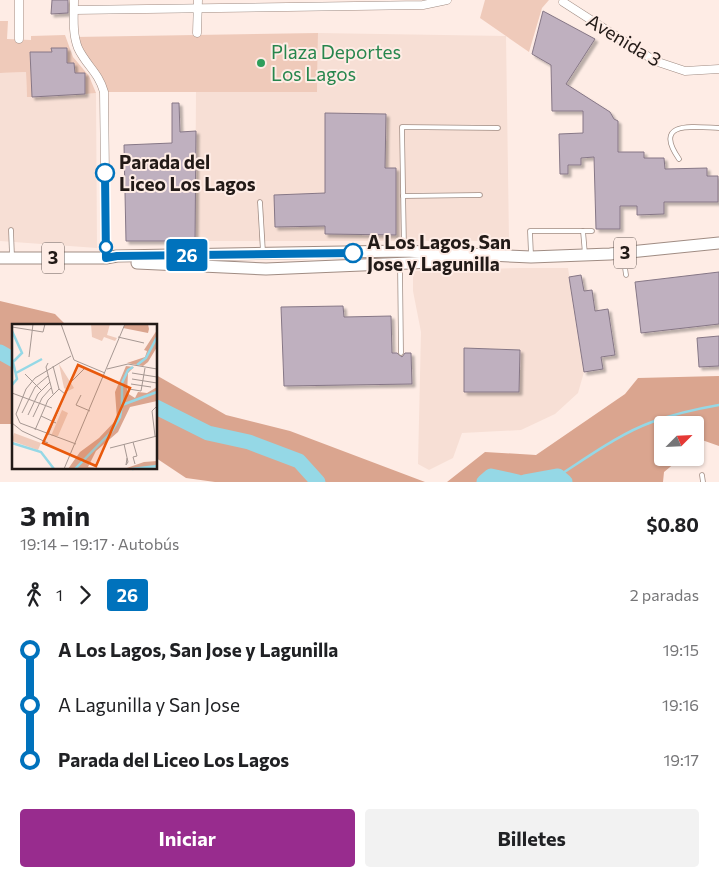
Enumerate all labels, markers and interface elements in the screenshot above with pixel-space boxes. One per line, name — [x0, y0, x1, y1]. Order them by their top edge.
street label: Avenida 3 — [583, 8, 666, 71]
place label: Plaza Deportes Los Lagos — [271, 40, 401, 85]
marker: Plaza Deportes Los Lagos — [255, 57, 267, 69]
place label: Parada del Liceo Los Lagos — [119, 150, 256, 195]
marker: Parada del Liceo Los Lagos — [95, 163, 115, 183]
place label: A Los Lagos, San Jose y Lagunilla — [367, 230, 511, 275]
road number: 3 — [614, 238, 636, 268]
line badge: 26 — [164, 239, 210, 271]
unlabelled marker — [99, 240, 113, 254]
road number: 3 — [42, 242, 64, 274]
marker: A Los Lagos, San Jose y Lagunilla — [343, 243, 363, 263]
text: 26 — [176, 244, 198, 266]
inset map — [12, 324, 158, 470]
north arrow — [654, 416, 704, 466]
map controls — [654, 416, 704, 466]
text: 3 min — [20, 498, 90, 532]
text: $0.80 — [647, 513, 699, 536]
text: 19:14 – 19:17 · Autobús — [20, 534, 179, 553]
icon: walk — [20, 581, 48, 609]
icon: forward — [71, 581, 99, 609]
text: 26 — [117, 584, 138, 606]
text: 1 — [56, 585, 63, 604]
text: 2 paradas — [630, 585, 699, 604]
text: A Los Lagos, San Jose y Lagunilla — [58, 638, 338, 661]
text: 19:15 — [663, 640, 699, 659]
text: A Lagunilla y San Jose — [58, 693, 240, 716]
text: 19:16 — [662, 695, 699, 714]
text: Parada del Liceo Los Lagos — [58, 748, 289, 771]
text: 19:17 — [663, 750, 699, 769]
button: Iniciar — [20, 809, 355, 867]
button: Billetes — [365, 809, 699, 867]

